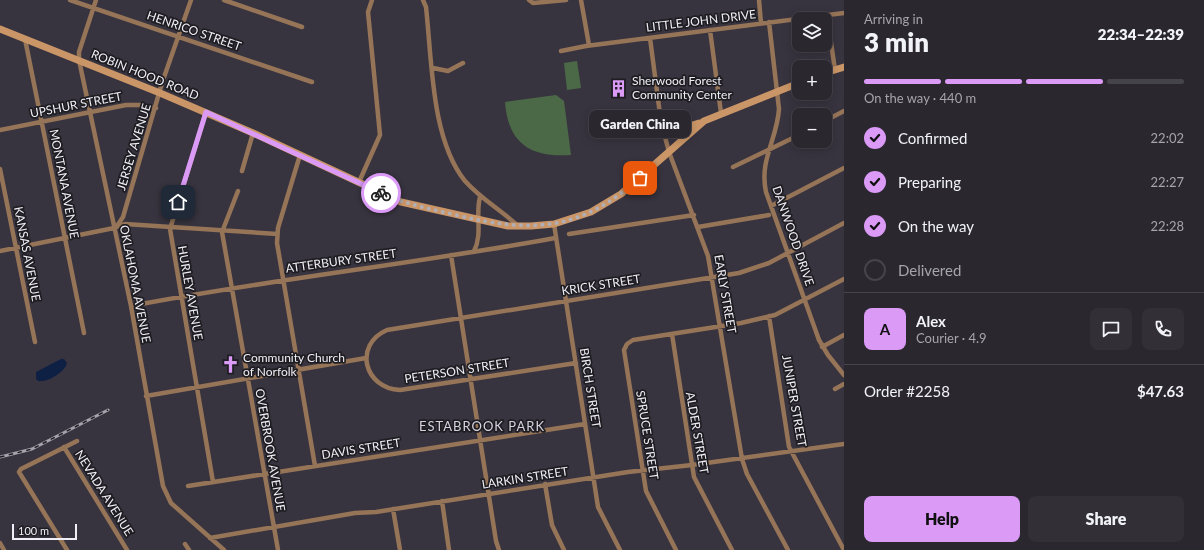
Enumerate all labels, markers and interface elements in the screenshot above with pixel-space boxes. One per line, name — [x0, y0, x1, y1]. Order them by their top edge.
street label: LITTLE JOHN DRIVE — [645, 6, 757, 35]
street label: HENRICO STREET — [145, 7, 243, 54]
text: Arriving in — [864, 11, 923, 27]
map controls — [792, 12, 832, 148]
button: layers — [792, 12, 832, 52]
text: 22:34–22:39 — [1098, 25, 1184, 43]
text: 3 min — [864, 26, 929, 58]
street label: ROBIN HOOD ROAD — [89, 46, 201, 103]
button: + — [792, 60, 832, 100]
place label: Sherwood Forest Community Center — [632, 73, 732, 102]
building icon: Sherwood Forest Community Center — [609, 78, 629, 98]
street label: UPSHUR STREET — [29, 88, 123, 121]
text: On the way · 440 m — [864, 90, 976, 106]
street label: JERSEY AVENUE — [113, 102, 154, 192]
button: − — [792, 108, 832, 148]
callout: Garden China — [589, 110, 691, 138]
text: Garden China — [600, 116, 680, 132]
icon: check — [864, 127, 886, 149]
street label: MONTANA AVENUE — [47, 128, 82, 240]
text: Confirmed — [898, 129, 967, 147]
text: 22:02 — [1151, 130, 1184, 146]
pin — [623, 161, 657, 195]
icon: bag — [629, 167, 651, 189]
icon: check — [864, 171, 886, 193]
courier — [361, 173, 401, 213]
text: Preparing — [898, 173, 961, 191]
text: 22:27 — [1151, 174, 1184, 190]
icon: bike — [370, 182, 392, 204]
street label: DANWOOD DRIVE — [769, 184, 818, 288]
pin — [161, 185, 195, 219]
icon: home — [167, 191, 189, 213]
street label: KANSAS AVENUE — [11, 205, 44, 303]
icon: check — [864, 215, 886, 237]
text: On the way — [898, 217, 974, 235]
text: 22:28 — [1151, 218, 1184, 234]
street label: OKLAHOMA AVENUE — [117, 224, 154, 344]
street label: HURLEY AVENUE — [175, 244, 206, 341]
street label: ATTERBURY STREET — [285, 245, 397, 276]
street label: EARLY STREET — [711, 253, 740, 334]
text: Delivered — [898, 261, 961, 279]
street label: KRICK STREET — [560, 271, 642, 298]
button: chat — [1090, 308, 1132, 350]
button: phone — [1142, 308, 1184, 350]
text: Alex — [916, 312, 946, 330]
text: A — [880, 320, 890, 338]
text: Courier · 4.9 — [916, 330, 987, 346]
street label: BIRCH STREET — [577, 347, 604, 429]
place label: Community Church of Norfolk — [243, 350, 345, 379]
street label: JUNIPER STREET — [779, 354, 810, 448]
church icon: Community Church of Norfolk — [220, 355, 240, 375]
street label: PETERSON STREET — [403, 355, 510, 386]
text: Order #2258 — [864, 382, 950, 400]
text: $47.63 — [1137, 382, 1184, 400]
street label: OVERBROOK AVENUE — [252, 387, 289, 513]
street label: SPRUCE STREET — [633, 389, 662, 481]
street label: ALDER STREET — [683, 391, 712, 475]
district label: ESTABROOK PARK — [419, 418, 545, 434]
street label: DAVIS STREET — [320, 435, 401, 462]
street label: NEVADA AVENUE — [72, 447, 137, 538]
street label: LARKIN STREET — [481, 463, 569, 492]
button: Help — [864, 496, 1020, 542]
button: Share — [1028, 496, 1184, 542]
scale bar — [12, 522, 77, 541]
text: 100 m — [18, 524, 49, 537]

